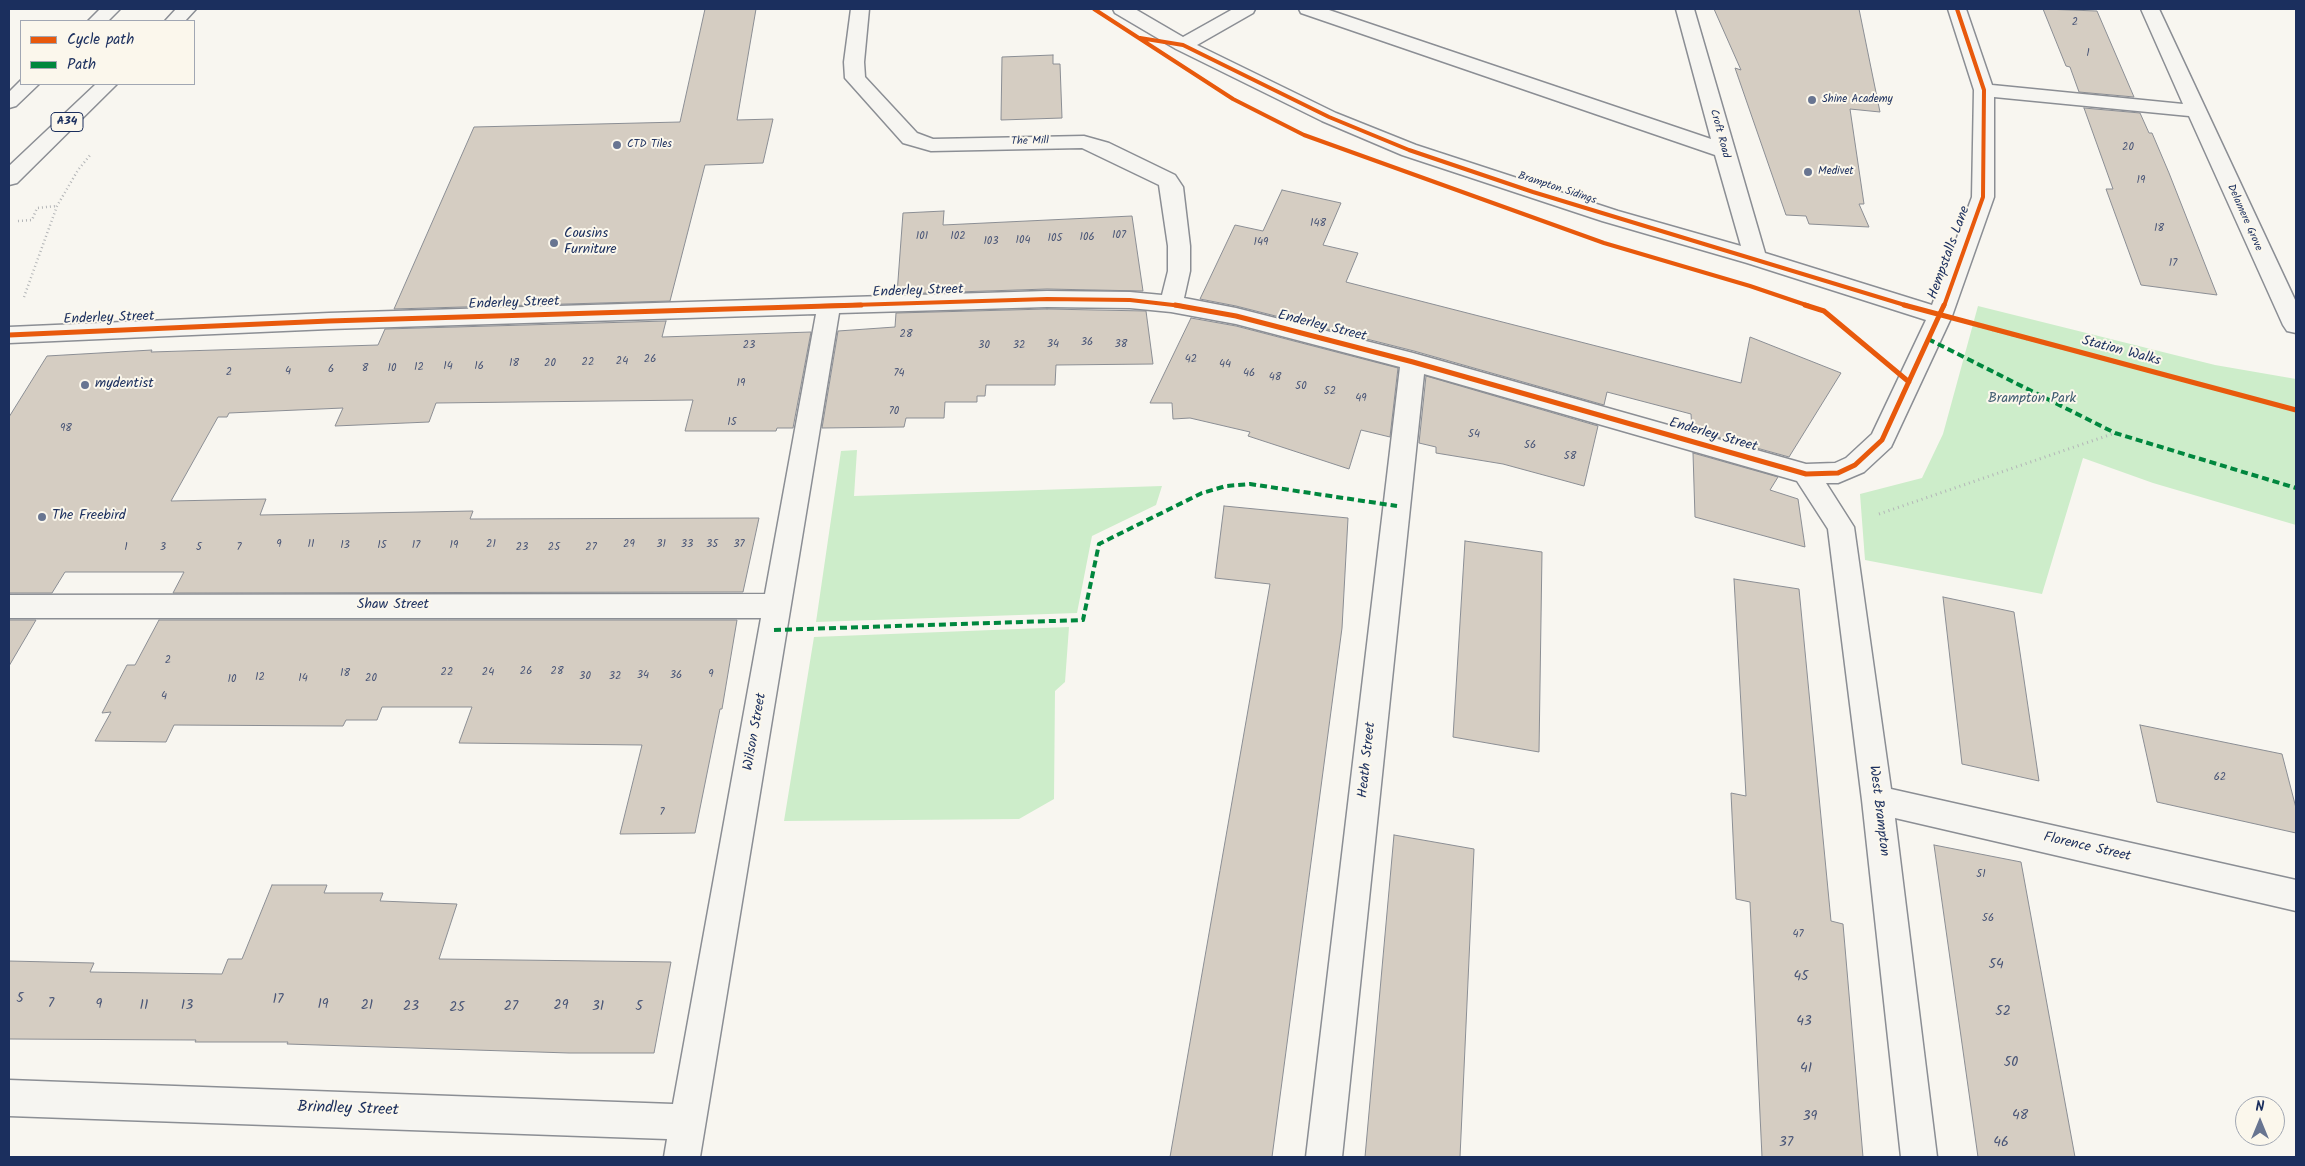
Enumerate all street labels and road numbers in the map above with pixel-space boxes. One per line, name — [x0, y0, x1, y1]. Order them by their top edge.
street label: Croft Road — [1706, 108, 1732, 160]
road number: A34 — [51, 112, 83, 132]
street label: The Mill — [1011, 135, 1049, 149]
street label: Brampton Sidings — [1516, 170, 1598, 208]
street label: Delamere Grove — [2223, 183, 2265, 253]
street label: Hempstalls Lane — [1925, 204, 1975, 302]
street label: Enderley Street — [872, 282, 964, 302]
street label: Enderley Street — [468, 294, 560, 314]
street label: Enderley Street — [1276, 308, 1368, 346]
street label: Enderley Street — [63, 309, 155, 329]
street label: Station Walks — [2080, 333, 2162, 371]
street label: Enderley Street — [1667, 415, 1759, 457]
street label: Shaw Street — [357, 598, 429, 614]
street label: Wilson Street — [741, 692, 771, 772]
street label: Heath Street — [1356, 721, 1380, 799]
street label: West Brampton — [1864, 765, 1892, 857]
street label: Florence Street — [2042, 830, 2132, 866]
street label: Brindley Street — [297, 1099, 399, 1121]

